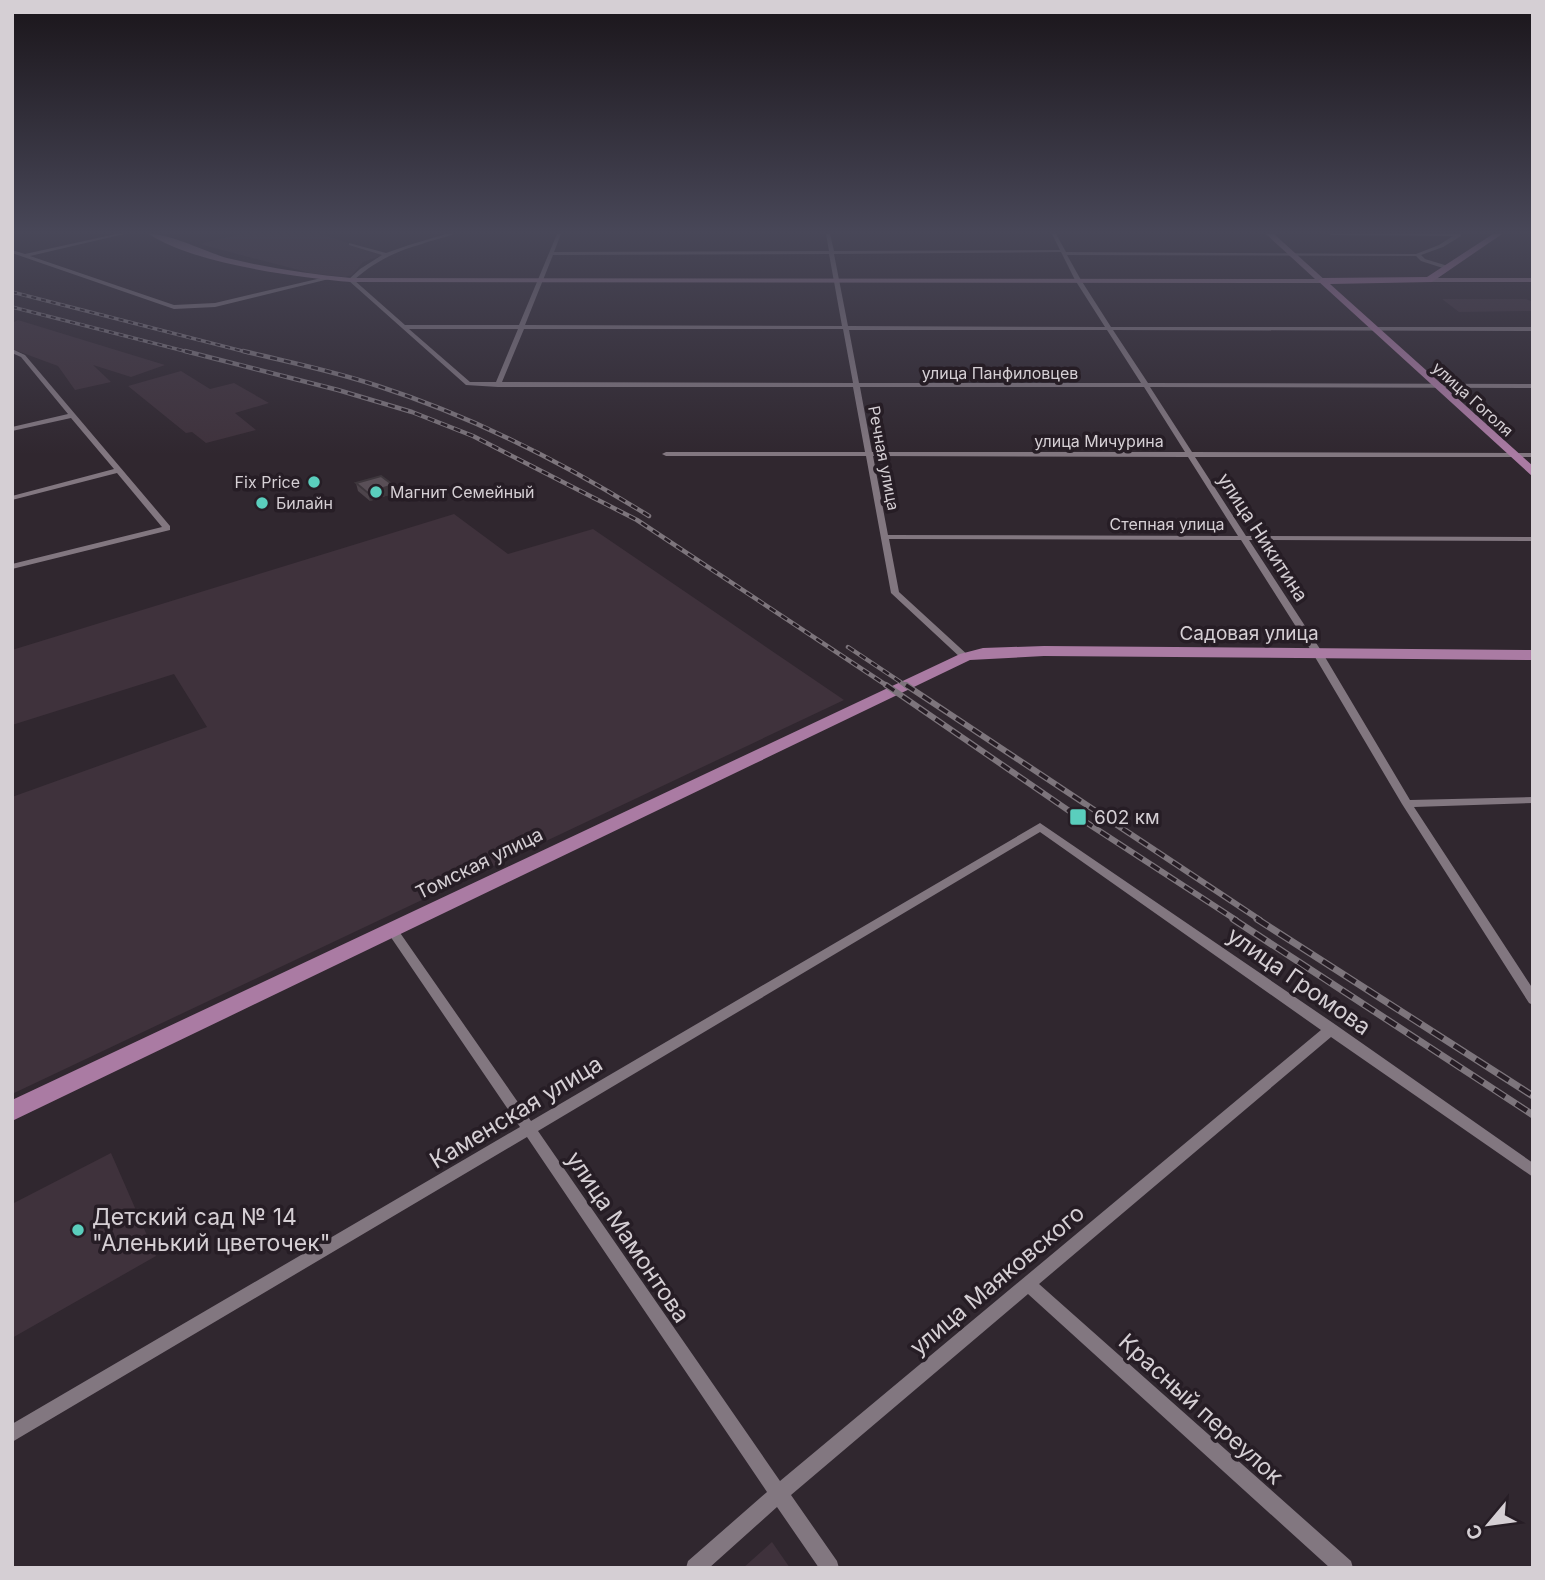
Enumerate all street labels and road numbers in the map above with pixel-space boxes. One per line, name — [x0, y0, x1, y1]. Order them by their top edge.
street label: улица Гоголя — [1428, 357, 1518, 441]
street label: улица Панфиловцев — [922, 363, 1078, 383]
street label: Речная улица — [864, 404, 904, 512]
street label: улица Мичурина — [1034, 431, 1164, 451]
street label: улица Никитина — [1212, 469, 1313, 606]
street label: Степная улица — [1110, 514, 1224, 534]
street label: Садовая улица — [1179, 622, 1319, 645]
street label: Томская улица — [412, 823, 547, 904]
street label: улица Громова — [1222, 921, 1376, 1041]
street label: Каменская улица — [425, 1049, 607, 1175]
street label: улица Мамонтова — [560, 1146, 696, 1328]
street label: улица Маяковского — [904, 1199, 1090, 1361]
street label: Красный переулок — [1113, 1328, 1289, 1491]

